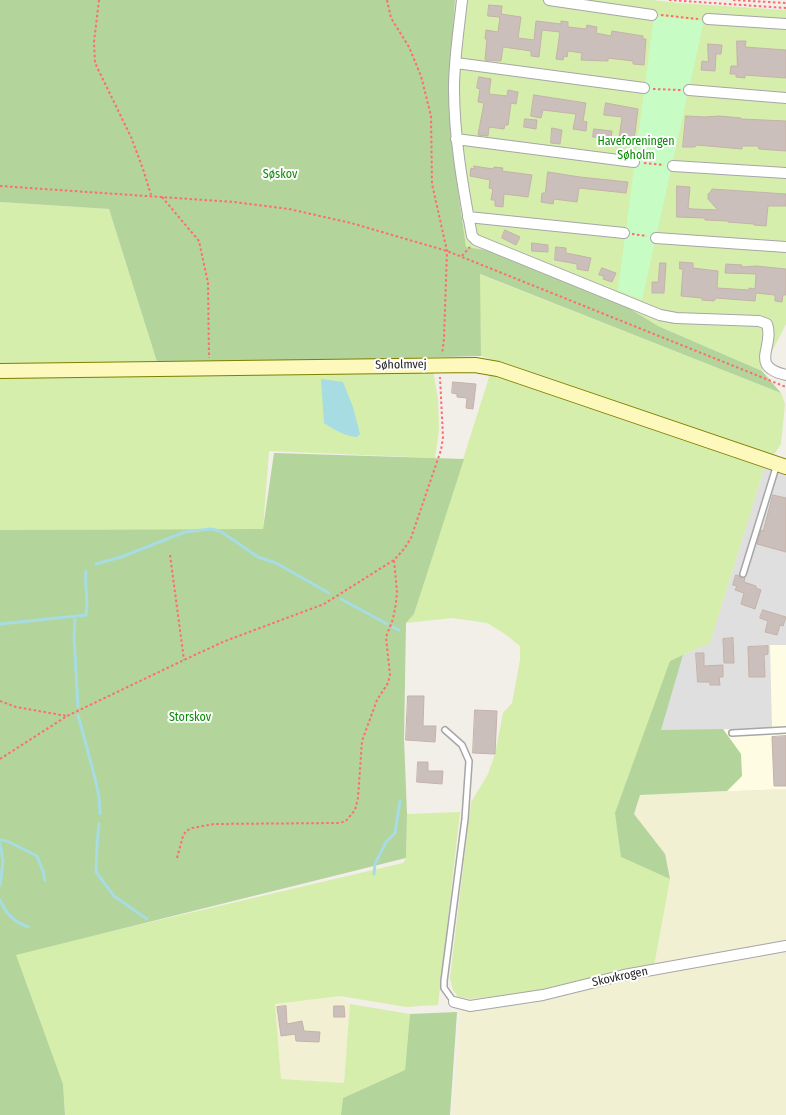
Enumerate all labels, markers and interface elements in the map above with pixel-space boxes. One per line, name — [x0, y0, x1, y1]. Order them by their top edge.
park label: Haveforeningen Søholm — [597, 135, 675, 163]
park label: Søskov — [263, 168, 297, 182]
street label: Søholmvej — [375, 357, 427, 373]
park label: Storskov — [169, 711, 211, 725]
street label: Skovkrogen — [591, 964, 649, 990]

